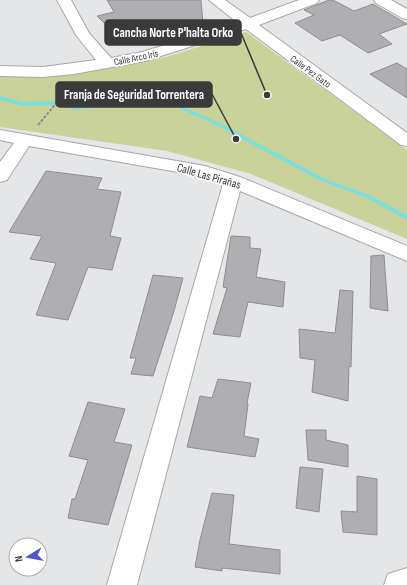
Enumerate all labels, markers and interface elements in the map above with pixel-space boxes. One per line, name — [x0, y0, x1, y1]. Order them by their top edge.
callout: Cancha Norte P'halta Orko — [105, 20, 241, 45]
text: Cancha Norte P'halta Orko — [113, 25, 233, 41]
street label: Calle Arco Iris — [113, 47, 160, 69]
street label: Calle Pez Gato — [288, 53, 333, 91]
callout: Franja de Seguridad Torrentera — [56, 82, 212, 107]
text: Franja de Seguridad Torrentera — [64, 87, 204, 103]
street label: Calle Las Pirañas — [175, 160, 243, 193]
north arrow — [8, 537, 48, 577]
text: N — [12, 555, 26, 563]

